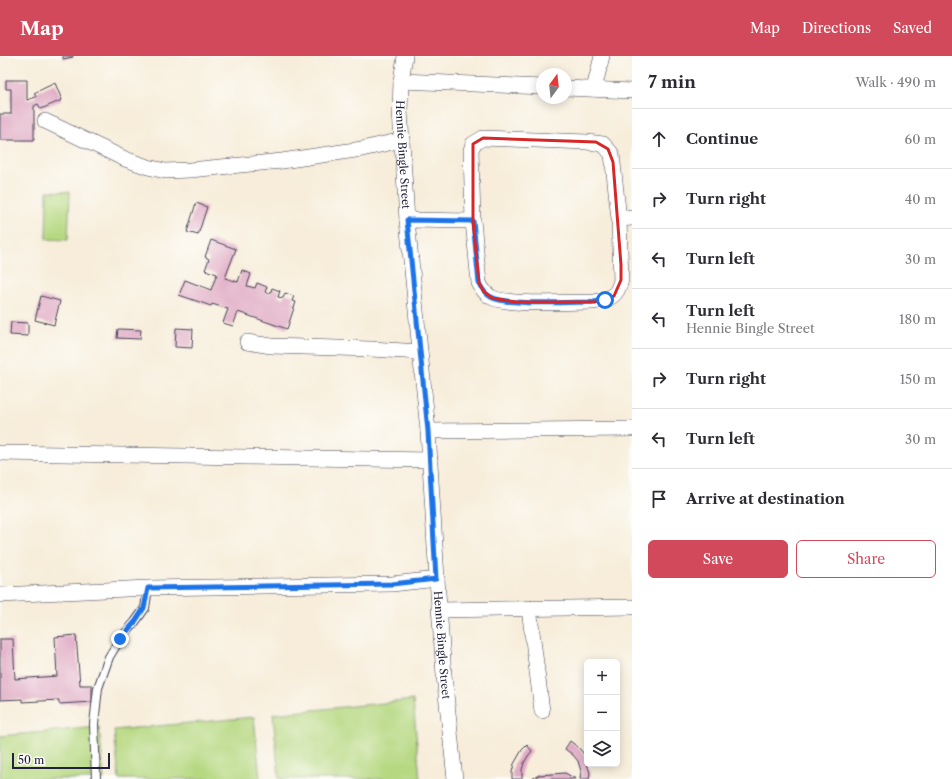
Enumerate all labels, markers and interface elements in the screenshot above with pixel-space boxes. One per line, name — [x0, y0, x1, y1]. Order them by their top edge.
text: Map — [20, 17, 64, 40]
text: Map — [750, 19, 780, 37]
text: Directions — [802, 19, 871, 37]
text: Saved — [893, 19, 932, 37]
north arrow — [536, 68, 572, 104]
text: 7 min — [648, 72, 696, 92]
text: Walk · 490 m — [855, 74, 936, 90]
street label: Hennie Bingle Street — [393, 100, 413, 209]
icon: ahead — [648, 128, 670, 150]
text: Continue — [686, 129, 758, 148]
text: 60 m — [905, 131, 936, 147]
icon: right — [648, 188, 670, 210]
text: Turn right — [686, 189, 766, 208]
text: 40 m — [905, 191, 936, 207]
icon: left — [648, 248, 670, 270]
text: Turn left — [686, 249, 755, 268]
text: 30 m — [905, 251, 936, 267]
route start — [596, 291, 614, 309]
text: Turn left — [686, 301, 755, 320]
icon: left — [648, 308, 670, 330]
text: 180 m — [899, 311, 936, 327]
text: Hennie Bingle Street — [686, 320, 815, 336]
icon: right — [648, 368, 670, 390]
text: Turn right — [686, 369, 766, 388]
text: 150 m — [900, 371, 936, 387]
icon: left — [648, 428, 670, 450]
text: Turn left — [686, 429, 755, 448]
text: 30 m — [905, 431, 936, 447]
icon: arrive — [648, 488, 670, 510]
text: Arrive at destination — [686, 489, 845, 508]
button: Save — [648, 540, 788, 578]
button: Share — [796, 540, 936, 578]
street label: Hennie Bingle Street — [431, 590, 454, 700]
route end — [111, 630, 129, 648]
map controls — [584, 659, 620, 767]
button: + — [584, 659, 620, 695]
button: − — [584, 695, 620, 731]
button: layers — [584, 731, 620, 767]
scale bar — [12, 751, 110, 770]
text: 50 m — [18, 753, 44, 767]

